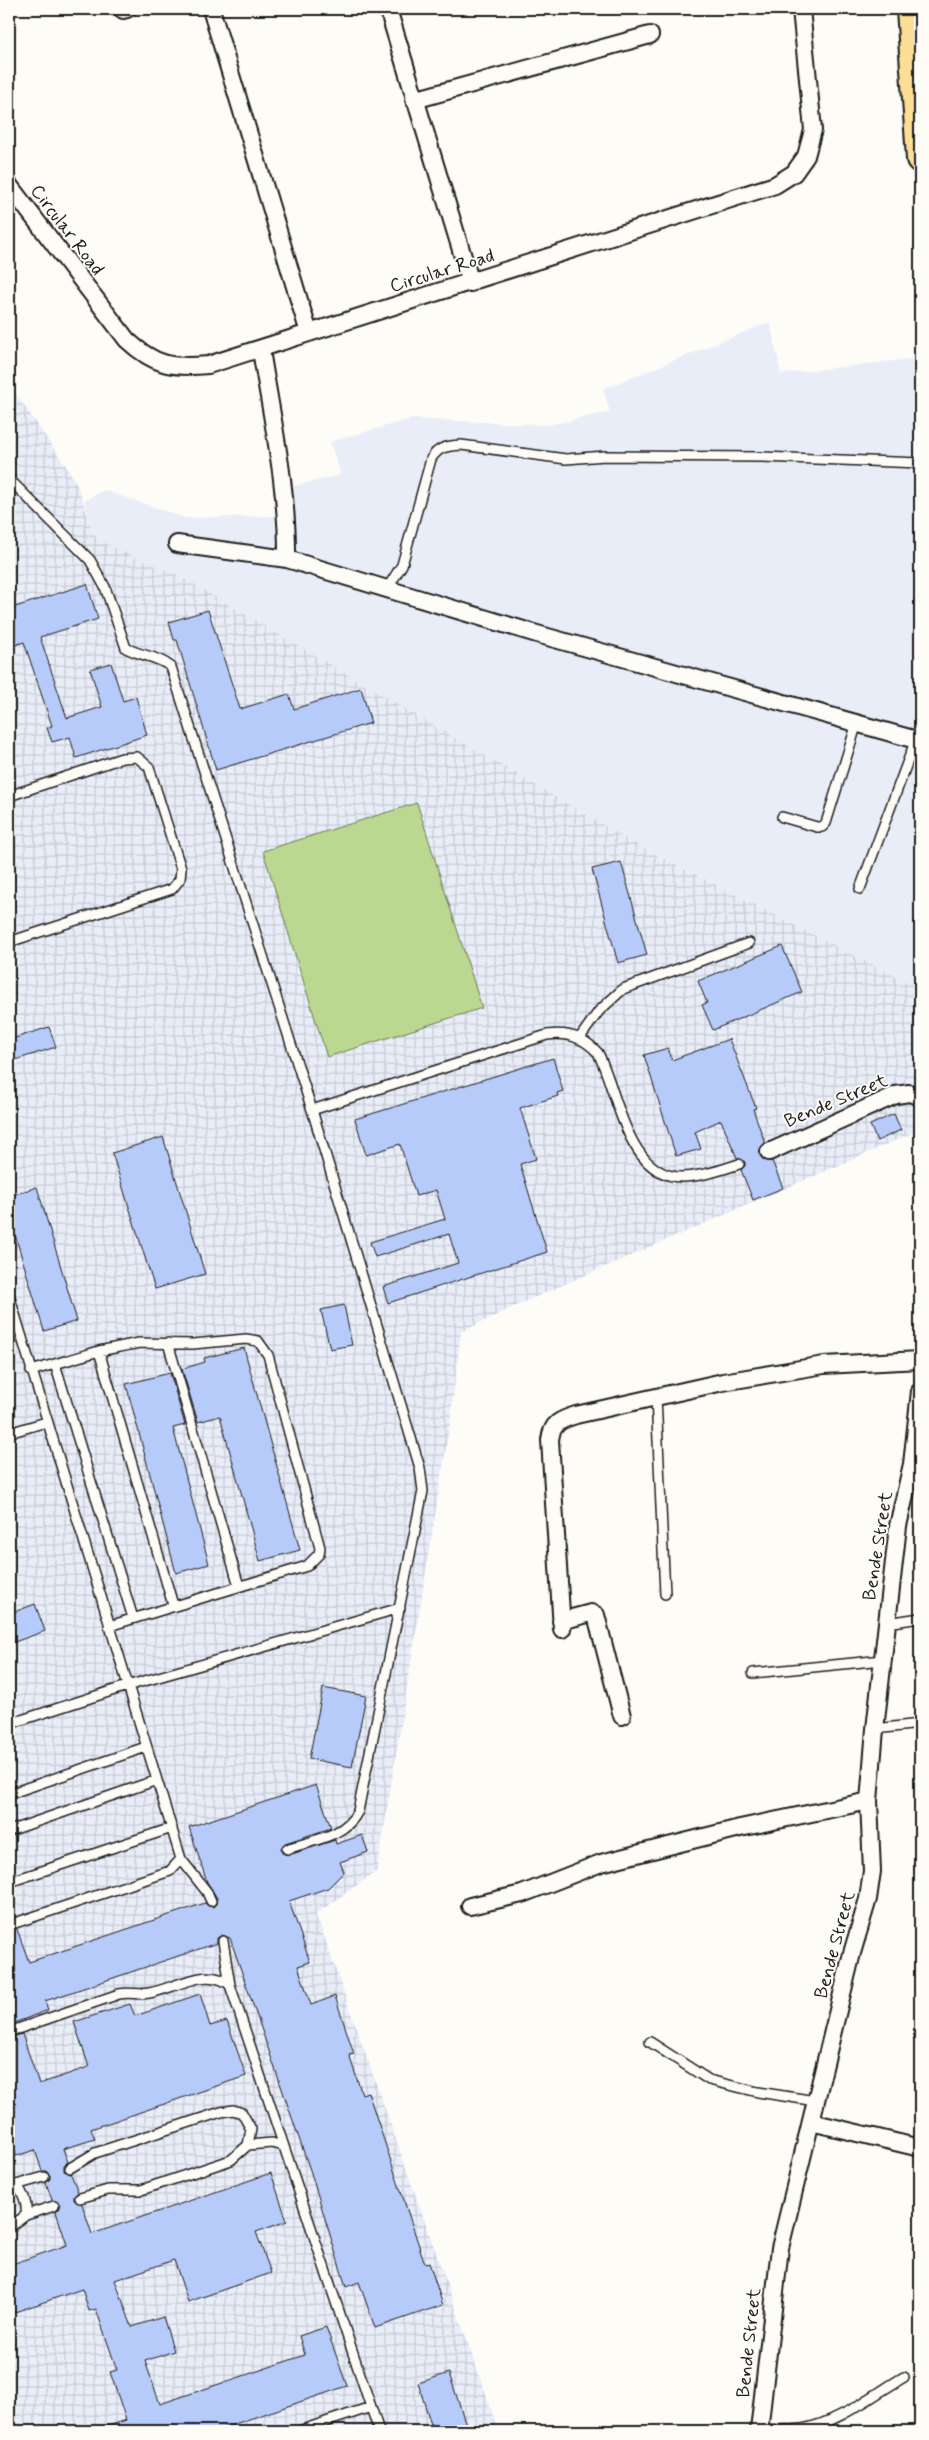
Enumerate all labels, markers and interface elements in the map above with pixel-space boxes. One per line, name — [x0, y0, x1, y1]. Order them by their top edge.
street label: Circular Road — [25, 179, 109, 281]
street label: Circular Road — [387, 243, 497, 299]
street label: Bende Street — [780, 1068, 892, 1134]
street label: Bende Street — [857, 1490, 899, 1602]
street label: Bende Street — [809, 1889, 861, 2001]
street label: Bende Street — [731, 2287, 767, 2399]

